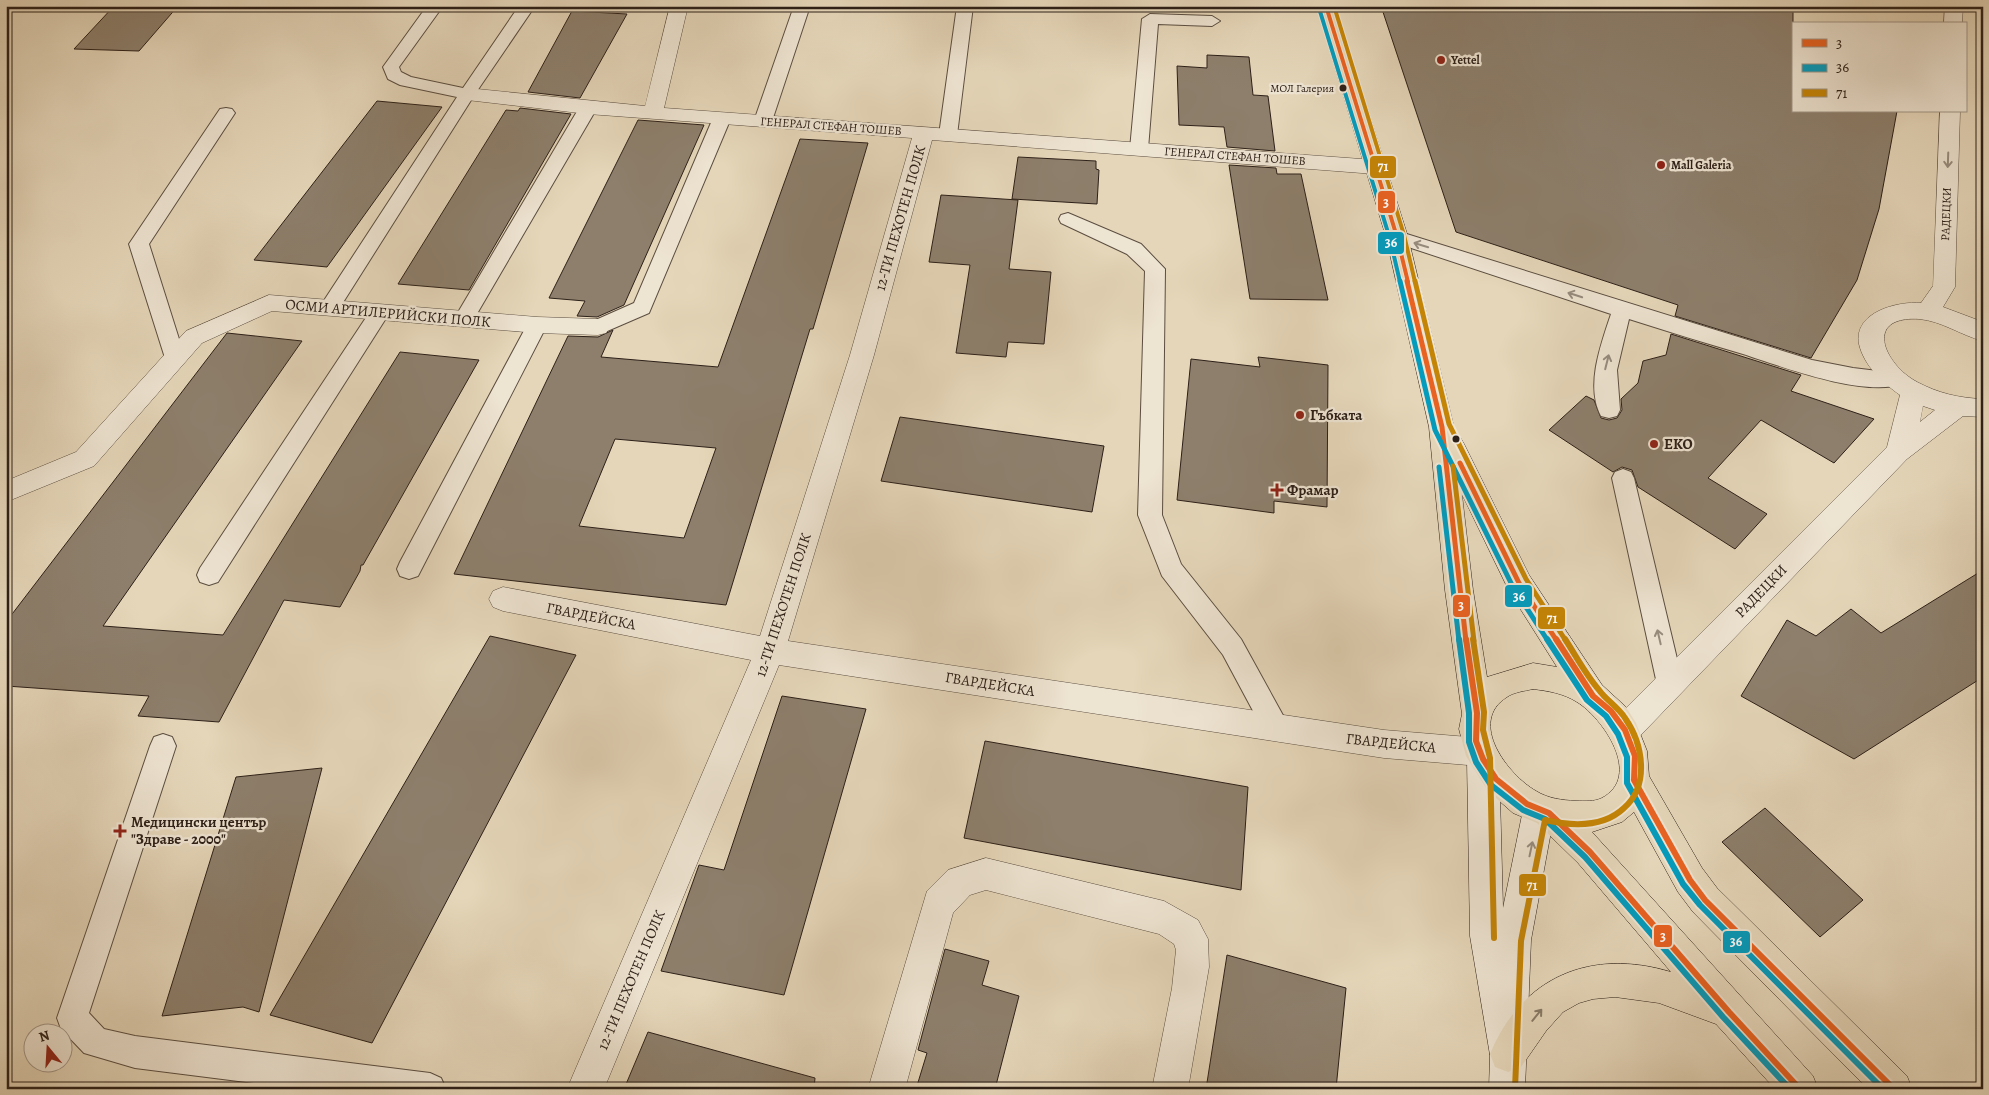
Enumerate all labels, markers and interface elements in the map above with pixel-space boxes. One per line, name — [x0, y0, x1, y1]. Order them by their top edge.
legend — [1792, 22, 1966, 112]
text: 3 — [1836, 33, 1842, 53]
place label: Yettel — [1450, 52, 1480, 68]
marker: Yettel — [1435, 54, 1447, 66]
text: 36 — [1836, 57, 1849, 77]
place label: МОЛ Галерия — [1270, 81, 1334, 96]
marker: МОЛ Галерия — [1338, 83, 1348, 93]
text: 71 — [1836, 83, 1847, 103]
street label: ГЕНЕРАЛ СТЕФАН ТОШЕВ — [760, 113, 902, 139]
street label: 12-ТИ ПЕХОТЕН ПОЛК — [870, 143, 930, 293]
street label: ГЕНЕРАЛ СТЕФАН ТОШЕВ — [1164, 143, 1306, 169]
one-way arrow — [1944, 152, 1953, 168]
line badge: 71 — [1369, 155, 1397, 179]
text: 71 — [1378, 157, 1389, 176]
place label: Mall Galeria — [1671, 157, 1732, 173]
marker: Mall Galeria — [1655, 159, 1667, 171]
street label: РАДЕЦКИ — [1937, 187, 1955, 241]
line badge: 3 — [1377, 190, 1396, 214]
text: 3 — [1383, 193, 1389, 212]
line badge: 36 — [1377, 231, 1405, 255]
text: 36 — [1385, 233, 1398, 252]
one-way arrow — [1413, 239, 1429, 249]
one-way arrow — [1568, 290, 1584, 299]
street label: ОСМИ АРТИЛЕРИЙСКИ ПОЛК — [285, 294, 492, 332]
one-way arrow — [1603, 354, 1612, 370]
place label: Гъбката — [1310, 405, 1363, 425]
marker: Гъбката — [1294, 409, 1306, 421]
unlabelled marker — [1451, 434, 1461, 444]
place label: EKO — [1664, 434, 1693, 454]
marker: EKO — [1648, 438, 1660, 450]
place label: Фрамар — [1287, 480, 1339, 500]
marker: Фрамар — [1271, 484, 1283, 496]
street label: 12-ТИ ПЕХОТЕН ПОЛК — [750, 530, 816, 679]
street label: РАДЕЦКИ — [1731, 560, 1791, 622]
line badge: 36 — [1504, 584, 1533, 608]
text: 36 — [1513, 587, 1526, 606]
line badge: 3 — [1452, 594, 1471, 618]
text: 3 — [1458, 596, 1464, 615]
street label: ГВАРДЕЙСКА — [545, 598, 638, 635]
line badge: 71 — [1537, 606, 1566, 630]
text: 71 — [1547, 609, 1558, 628]
one-way arrow — [1654, 629, 1663, 645]
street label: ГВАРДЕЙСКА — [944, 667, 1037, 701]
street label: ГВАРДЕЙСКА — [1345, 728, 1437, 758]
place label: Медицински център "Здраве - 2000" — [131, 812, 266, 849]
marker: Медицински център "Здраве - 2000" — [113, 824, 127, 838]
one-way arrow — [1527, 842, 1536, 858]
line badge: 71 — [1518, 873, 1547, 897]
text: 71 — [1527, 876, 1538, 895]
street label: 12-ТИ ПЕХОТЕН ПОЛК — [593, 907, 670, 1053]
line badge: 3 — [1653, 924, 1673, 948]
text: 3 — [1660, 927, 1666, 946]
line badge: 36 — [1722, 930, 1751, 954]
text: 36 — [1730, 932, 1743, 951]
one-way arrow — [1531, 1008, 1542, 1021]
north arrow — [22, 1022, 72, 1072]
text: N — [36, 1026, 52, 1047]

